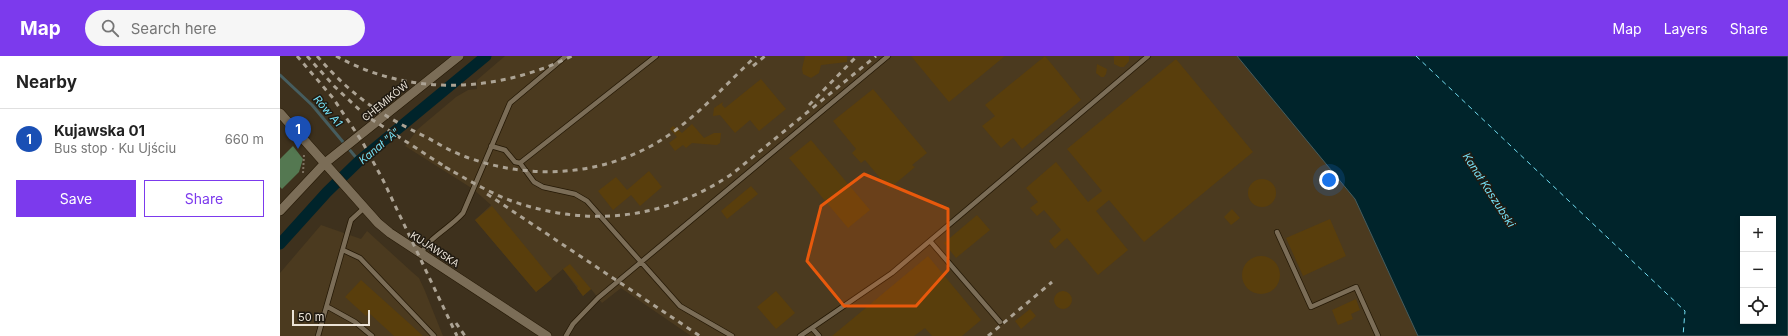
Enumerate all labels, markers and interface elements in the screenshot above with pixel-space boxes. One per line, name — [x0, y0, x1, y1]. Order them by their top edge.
search box — [85, 10, 365, 46]
text: Map — [20, 17, 61, 40]
icon: search — [99, 17, 121, 39]
text: Search here — [131, 19, 216, 38]
text: Map — [1613, 20, 1642, 37]
text: Layers — [1664, 20, 1708, 37]
text: Share — [1730, 20, 1768, 37]
text: Nearby — [16, 72, 77, 92]
street label: CHEMIKÓW — [359, 78, 411, 123]
water label: Rów A1 — [311, 92, 346, 130]
pin: 1 — [285, 116, 311, 149]
text: Kujawska 01 — [54, 121, 145, 140]
water label: Kanał "A" — [356, 125, 402, 167]
text: 1 — [26, 131, 32, 147]
text: 660 m — [225, 131, 264, 147]
text: Bus stop · Ku Ujściu — [54, 140, 176, 156]
water label: Kanał Kaszubski — [1460, 150, 1518, 230]
your location — [1319, 170, 1339, 190]
button: Save — [16, 180, 136, 217]
button: Share — [144, 180, 264, 217]
map controls — [1740, 216, 1776, 324]
button: + — [1740, 216, 1776, 252]
street label: KUJAWSKA — [408, 229, 462, 269]
button: − — [1740, 252, 1776, 288]
button: locate — [1740, 288, 1776, 324]
scale bar — [292, 308, 370, 327]
text: 50 m — [298, 310, 324, 324]

